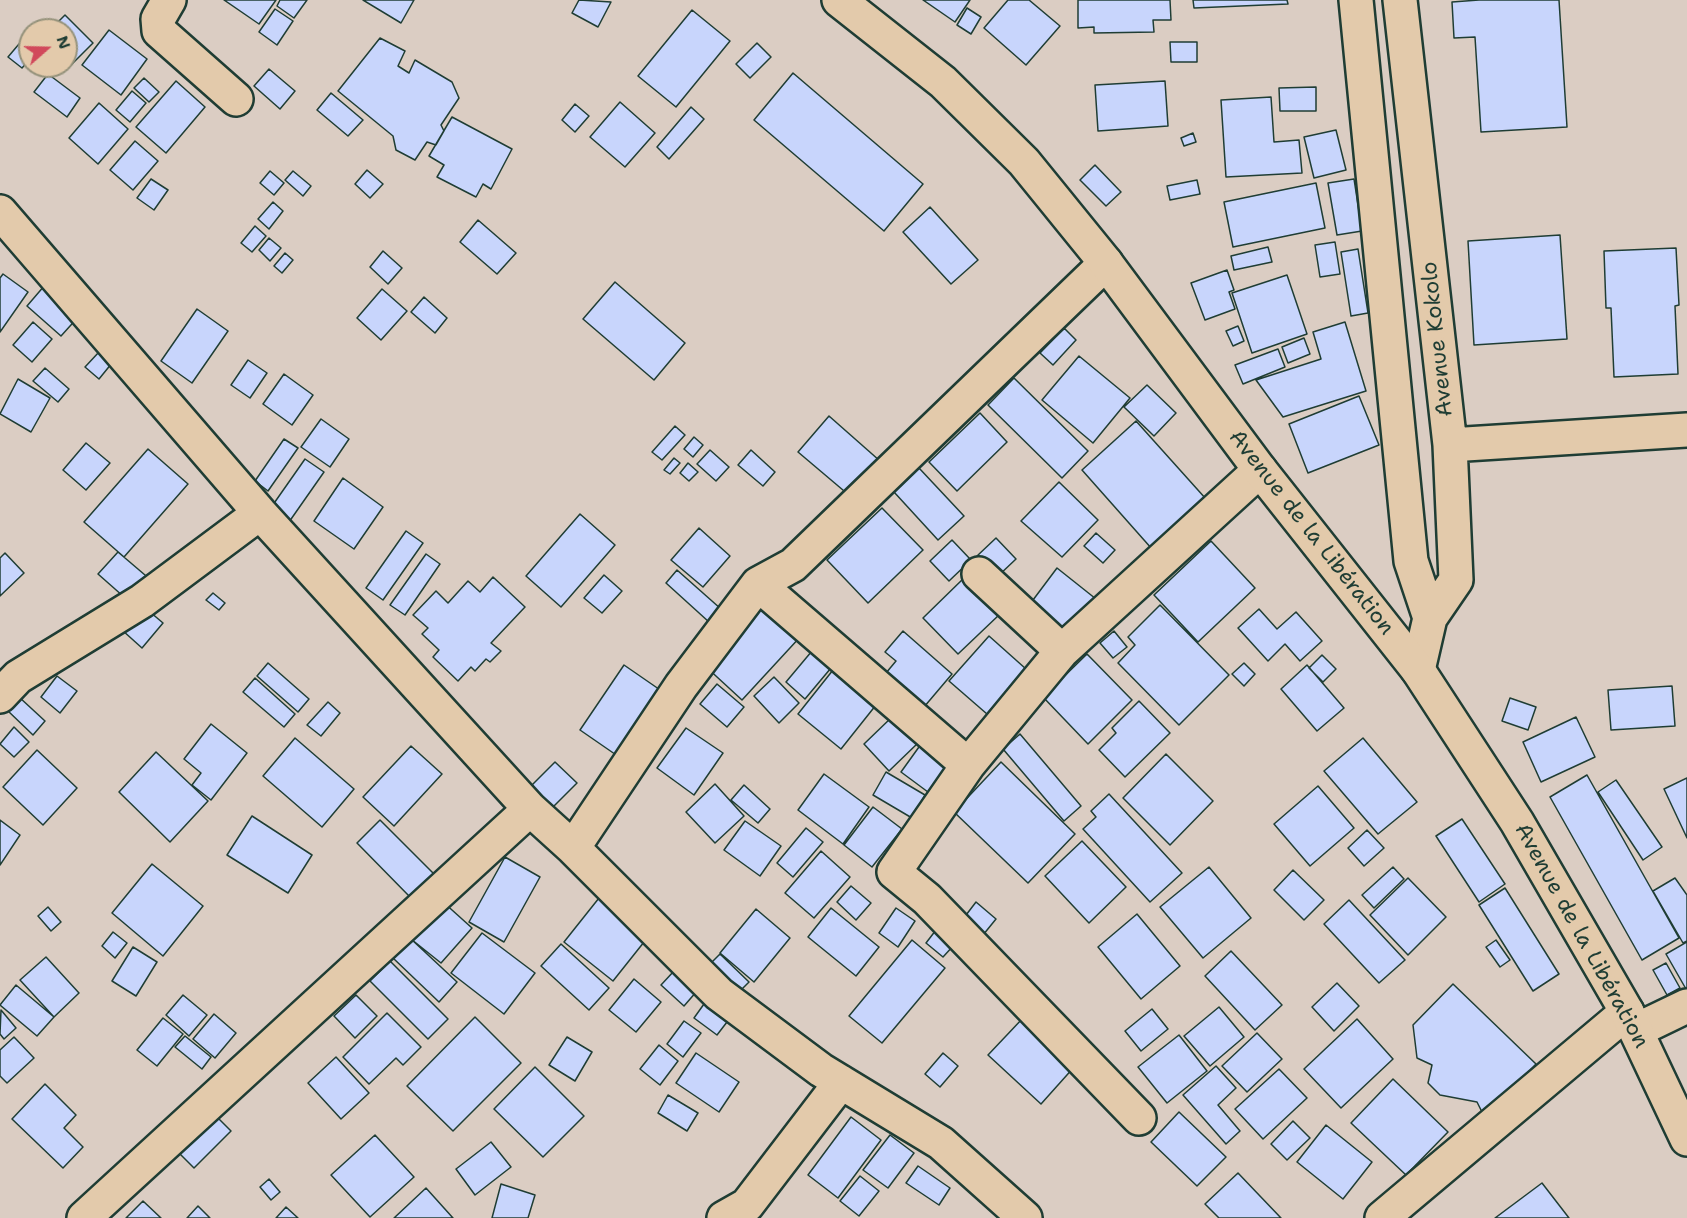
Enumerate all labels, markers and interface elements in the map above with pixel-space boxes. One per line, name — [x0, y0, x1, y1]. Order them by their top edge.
north arrow — [18, 18, 78, 78]
text: N — [51, 33, 76, 52]
street label: Avenue Kokolo — [1417, 260, 1459, 418]
street label: Avenue de la Libération — [1223, 425, 1399, 641]
street label: Avenue de la Libération — [1508, 819, 1654, 1053]

